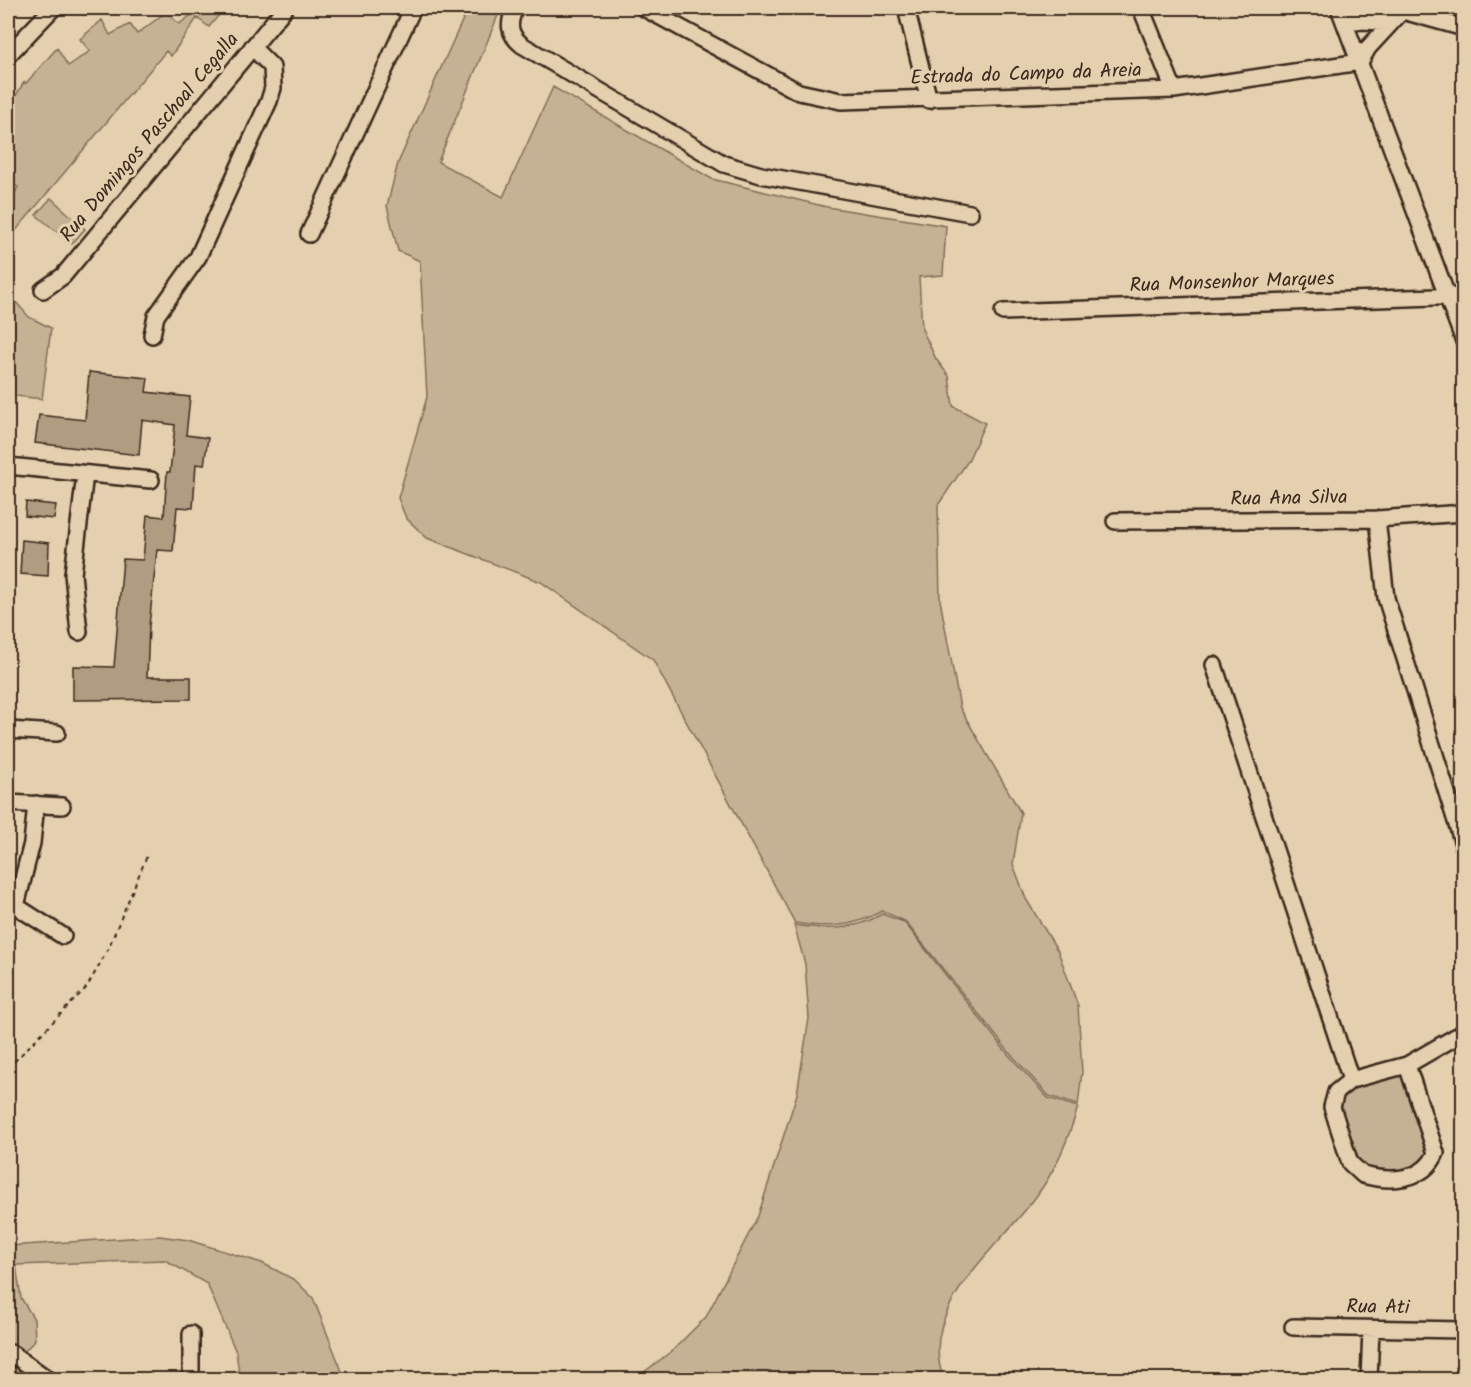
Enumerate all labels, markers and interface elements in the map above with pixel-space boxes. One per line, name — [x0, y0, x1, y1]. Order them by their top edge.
street label: Rua Domingos Paschoal Cegalla — [52, 26, 248, 250]
street label: Estrada do Campo da Areia — [910, 55, 1142, 95]
street label: Rua Monsenhor Marques — [1129, 263, 1336, 303]
street label: Rua Ana Silva — [1230, 482, 1348, 516]
street label: Rua Ati — [1346, 1291, 1411, 1325]

